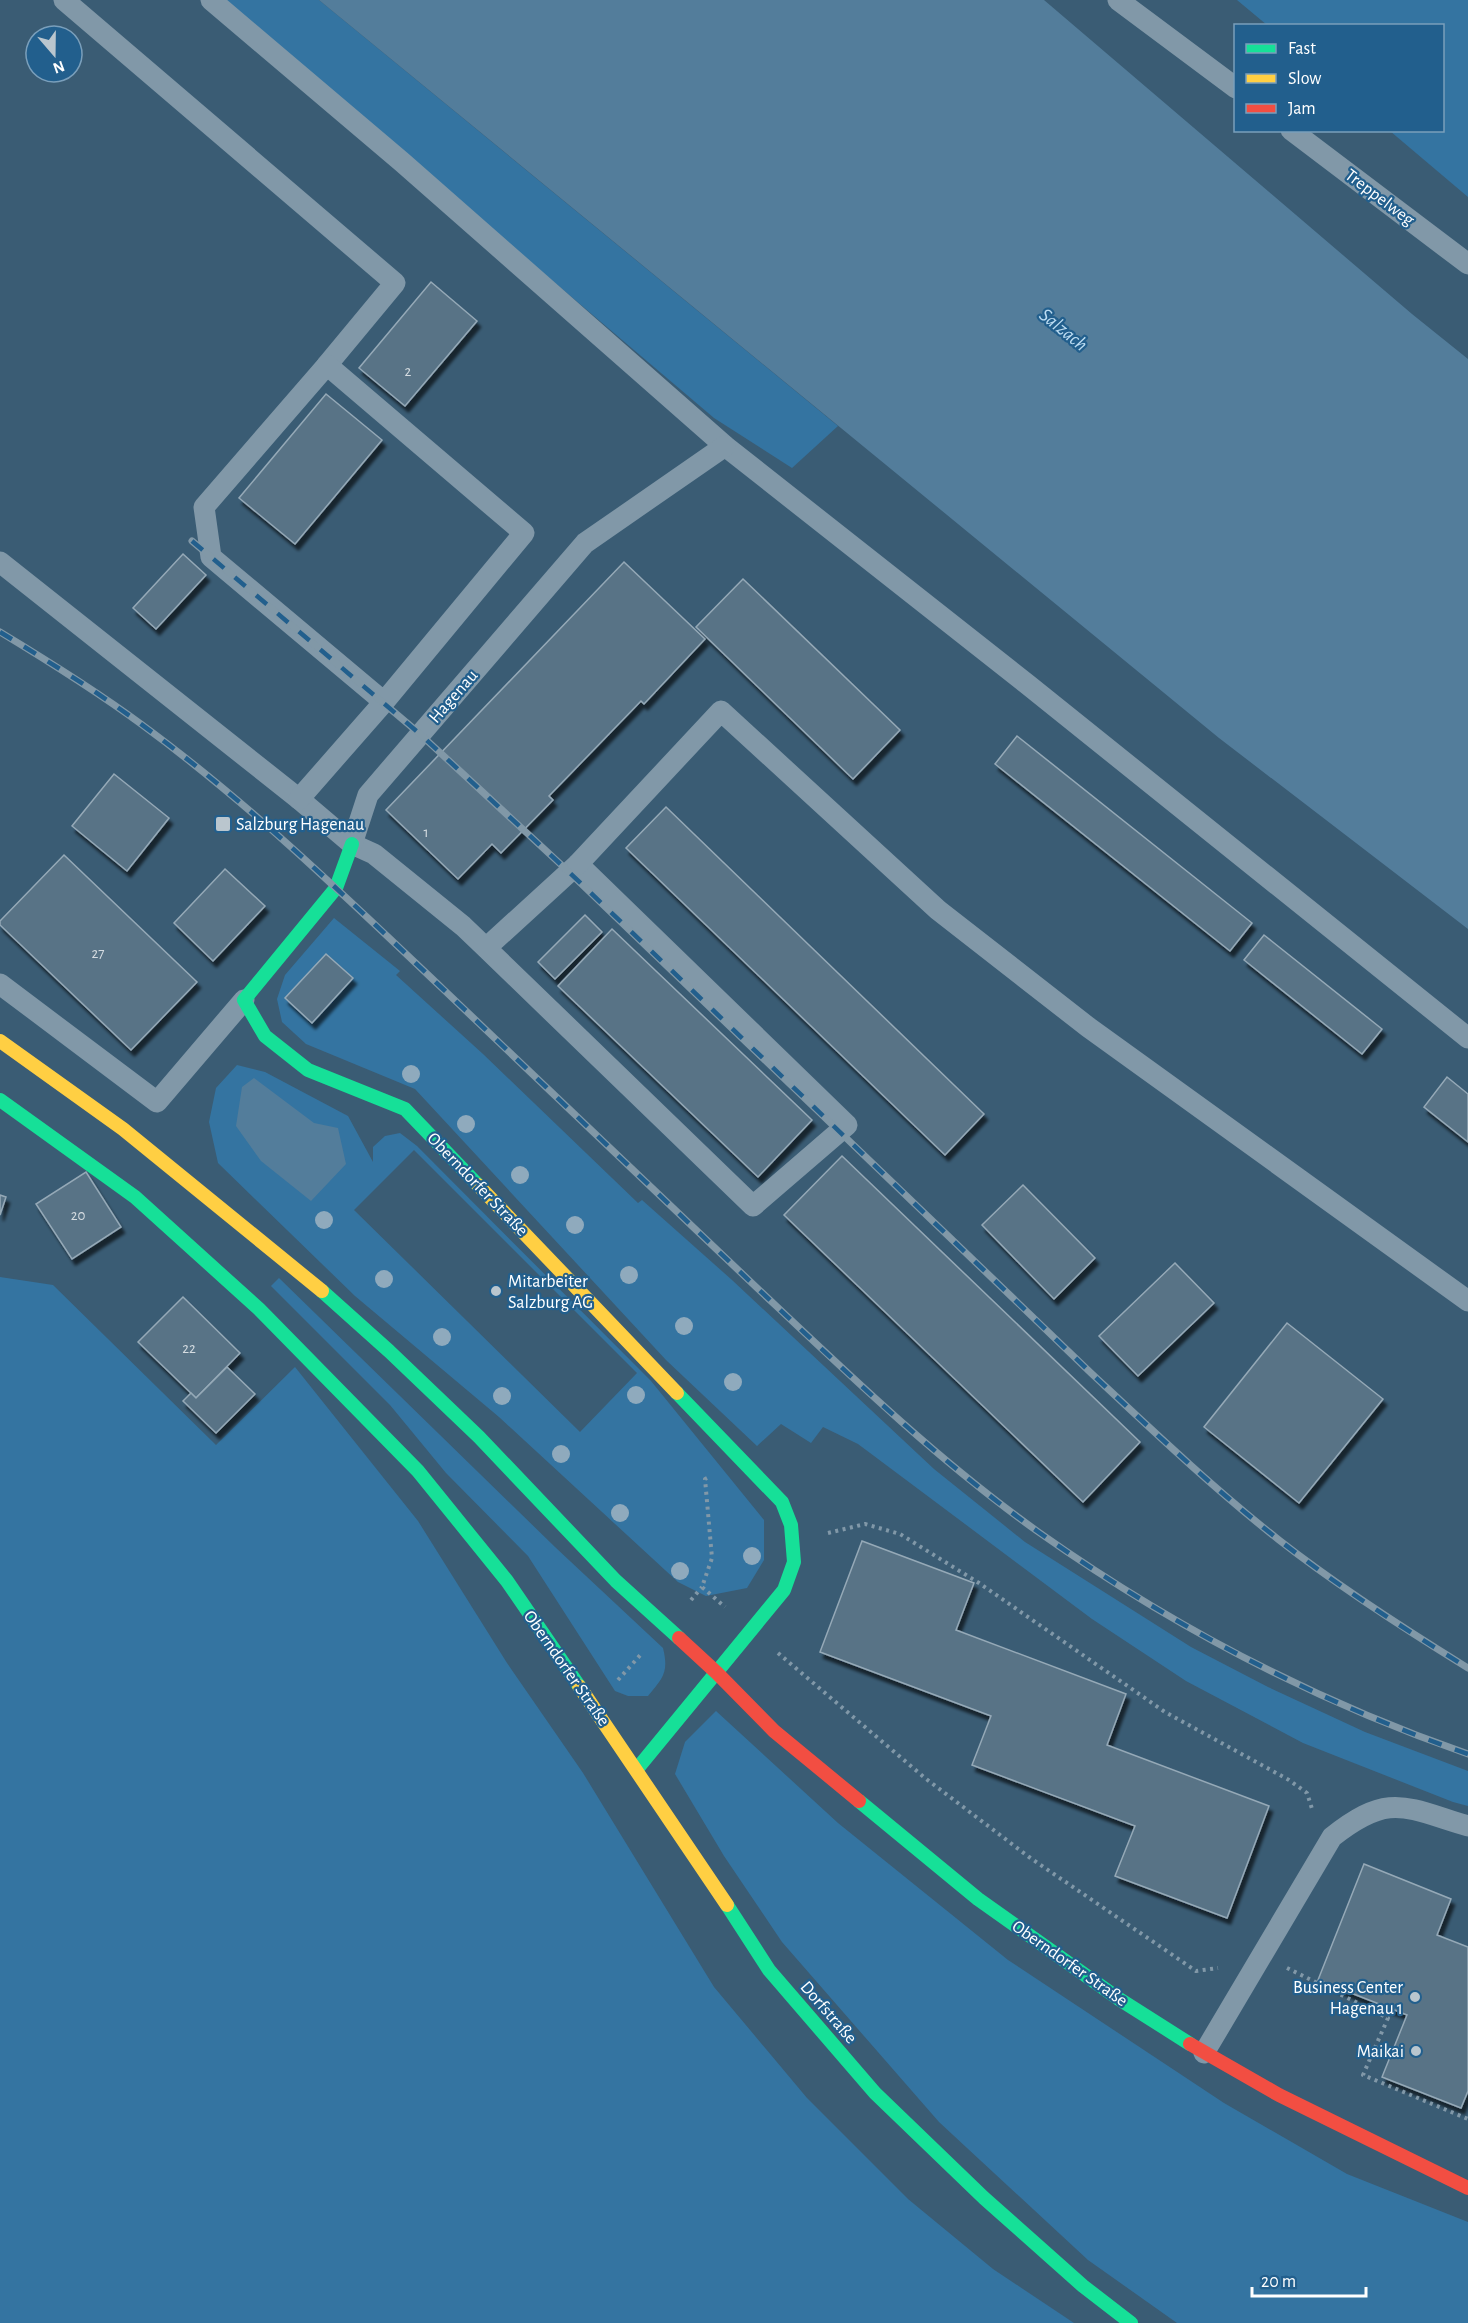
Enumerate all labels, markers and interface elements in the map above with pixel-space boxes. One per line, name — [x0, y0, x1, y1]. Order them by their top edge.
north arrow — [24, 24, 84, 84]
legend — [1234, 24, 1444, 132]
text: Fast — [1288, 40, 1316, 58]
text: N — [51, 58, 67, 77]
text: Slow — [1288, 70, 1321, 88]
text: Jam — [1288, 100, 1316, 118]
street label: Treppelweg — [1341, 166, 1418, 230]
water label: Salzach — [1036, 305, 1091, 355]
house number: 2 — [405, 364, 412, 379]
street label: Hagenau — [426, 667, 482, 727]
marker: Salzburg Hagenau — [214, 815, 232, 833]
place label: Salzburg Hagenau — [236, 816, 364, 834]
house number: 1 — [423, 825, 429, 840]
house number: 27 — [91, 946, 105, 961]
street label: Oberndorfer Straße — [423, 1129, 531, 1240]
house number: 20 — [71, 1208, 85, 1223]
place label: Mitarbeiter Salzburg AG — [508, 1273, 593, 1312]
marker: Mitarbeiter Salzburg AG — [489, 1284, 503, 1298]
house number: 22 — [182, 1341, 196, 1356]
street label: Oberndorfer Straße — [520, 1607, 613, 1730]
street label: Oberndorfer Straße — [1008, 1917, 1131, 2010]
street label: Dorfstraße — [796, 1978, 860, 2047]
place label: Business Center Hagenau 1 — [1293, 1979, 1403, 2018]
marker: Business Center Hagenau 1 — [1408, 1990, 1422, 2004]
place label: Maikai — [1357, 2043, 1404, 2061]
marker: Maikai — [1409, 2044, 1423, 2058]
scale bar — [1252, 2260, 1366, 2298]
text: 20 m — [1261, 2273, 1296, 2291]

